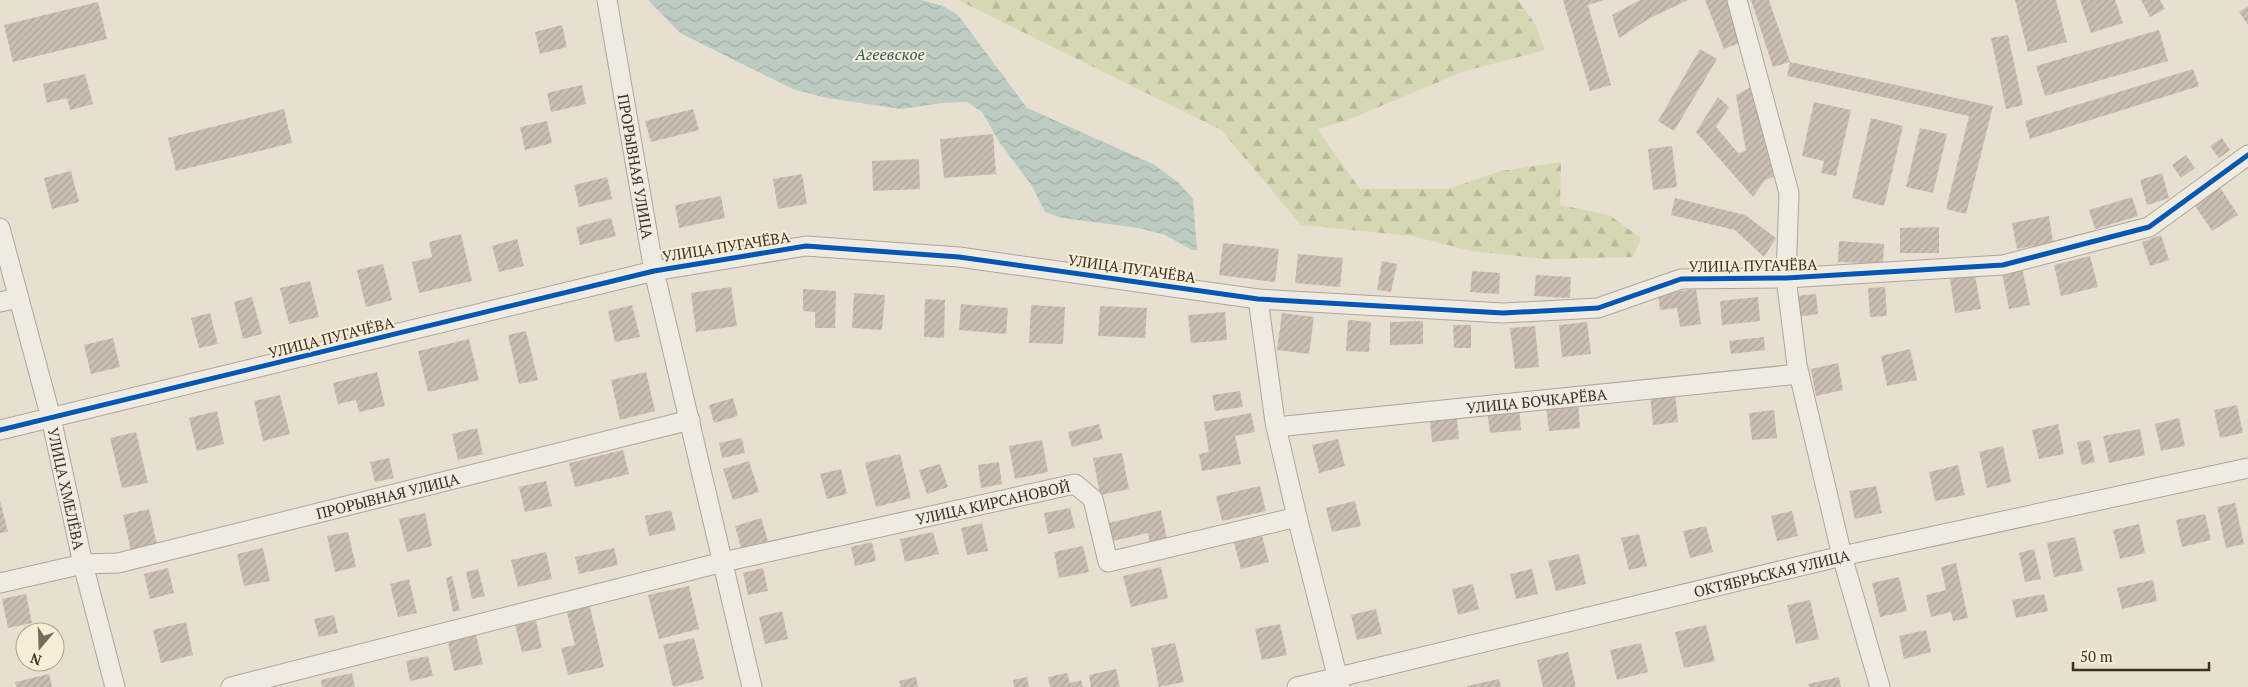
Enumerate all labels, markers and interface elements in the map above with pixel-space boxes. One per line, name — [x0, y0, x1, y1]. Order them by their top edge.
water label: Агеевское — [854, 43, 925, 65]
street label: ПРОРЫВНАЯ УЛИЦА — [613, 92, 658, 241]
street label: УЛИЦА ПУГАЧЁВА — [661, 226, 792, 266]
street label: УЛИЦА ПУГАЧЁВА — [1067, 249, 1198, 287]
street label: УЛИЦА ПУГАЧЁВА — [1688, 254, 1818, 276]
street label: УЛИЦА ПУГАЧЁВА — [266, 312, 397, 362]
street label: УЛИЦА БОЧКАРЁВА — [1465, 383, 1609, 418]
street label: УЛИЦА ХМЕЛЁВА — [43, 426, 90, 552]
street label: ПРОРЫВНАЯ УЛИЦА — [314, 468, 462, 523]
street label: УЛИЦА КИРСАНОВОЙ — [914, 475, 1072, 529]
street label: ОКТЯБРЬСКАЯ УЛИЦА — [1691, 544, 1852, 601]
north arrow — [15, 622, 65, 672]
scale bar — [2073, 640, 2209, 672]
text: 50 m — [2080, 646, 2113, 666]
text: N — [27, 649, 44, 670]

